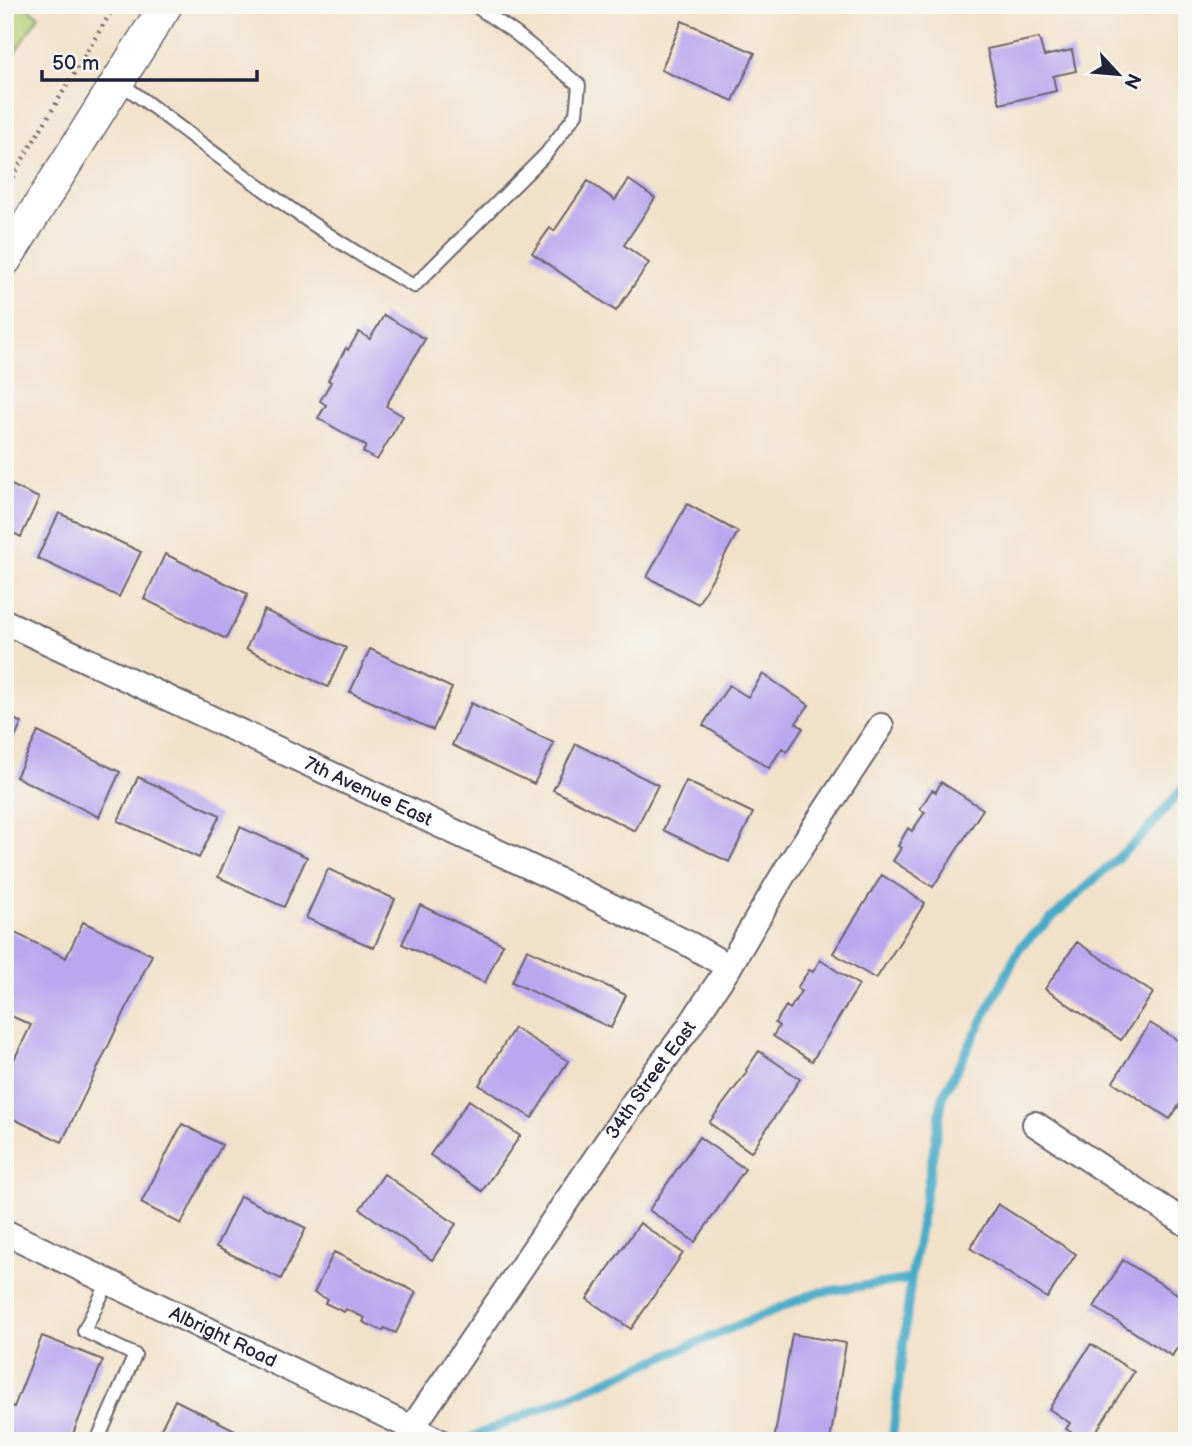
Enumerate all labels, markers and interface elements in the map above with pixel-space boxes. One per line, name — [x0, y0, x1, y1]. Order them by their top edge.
scale bar — [42, 38, 257, 82]
north arrow — [1084, 38, 1154, 108]
text: 50 m — [52, 51, 99, 76]
text: N — [1118, 69, 1145, 92]
street label: 7th Avenue East — [301, 752, 436, 831]
street label: 34th Street East — [601, 1017, 701, 1144]
street label: Albright Road — [166, 1301, 280, 1373]

